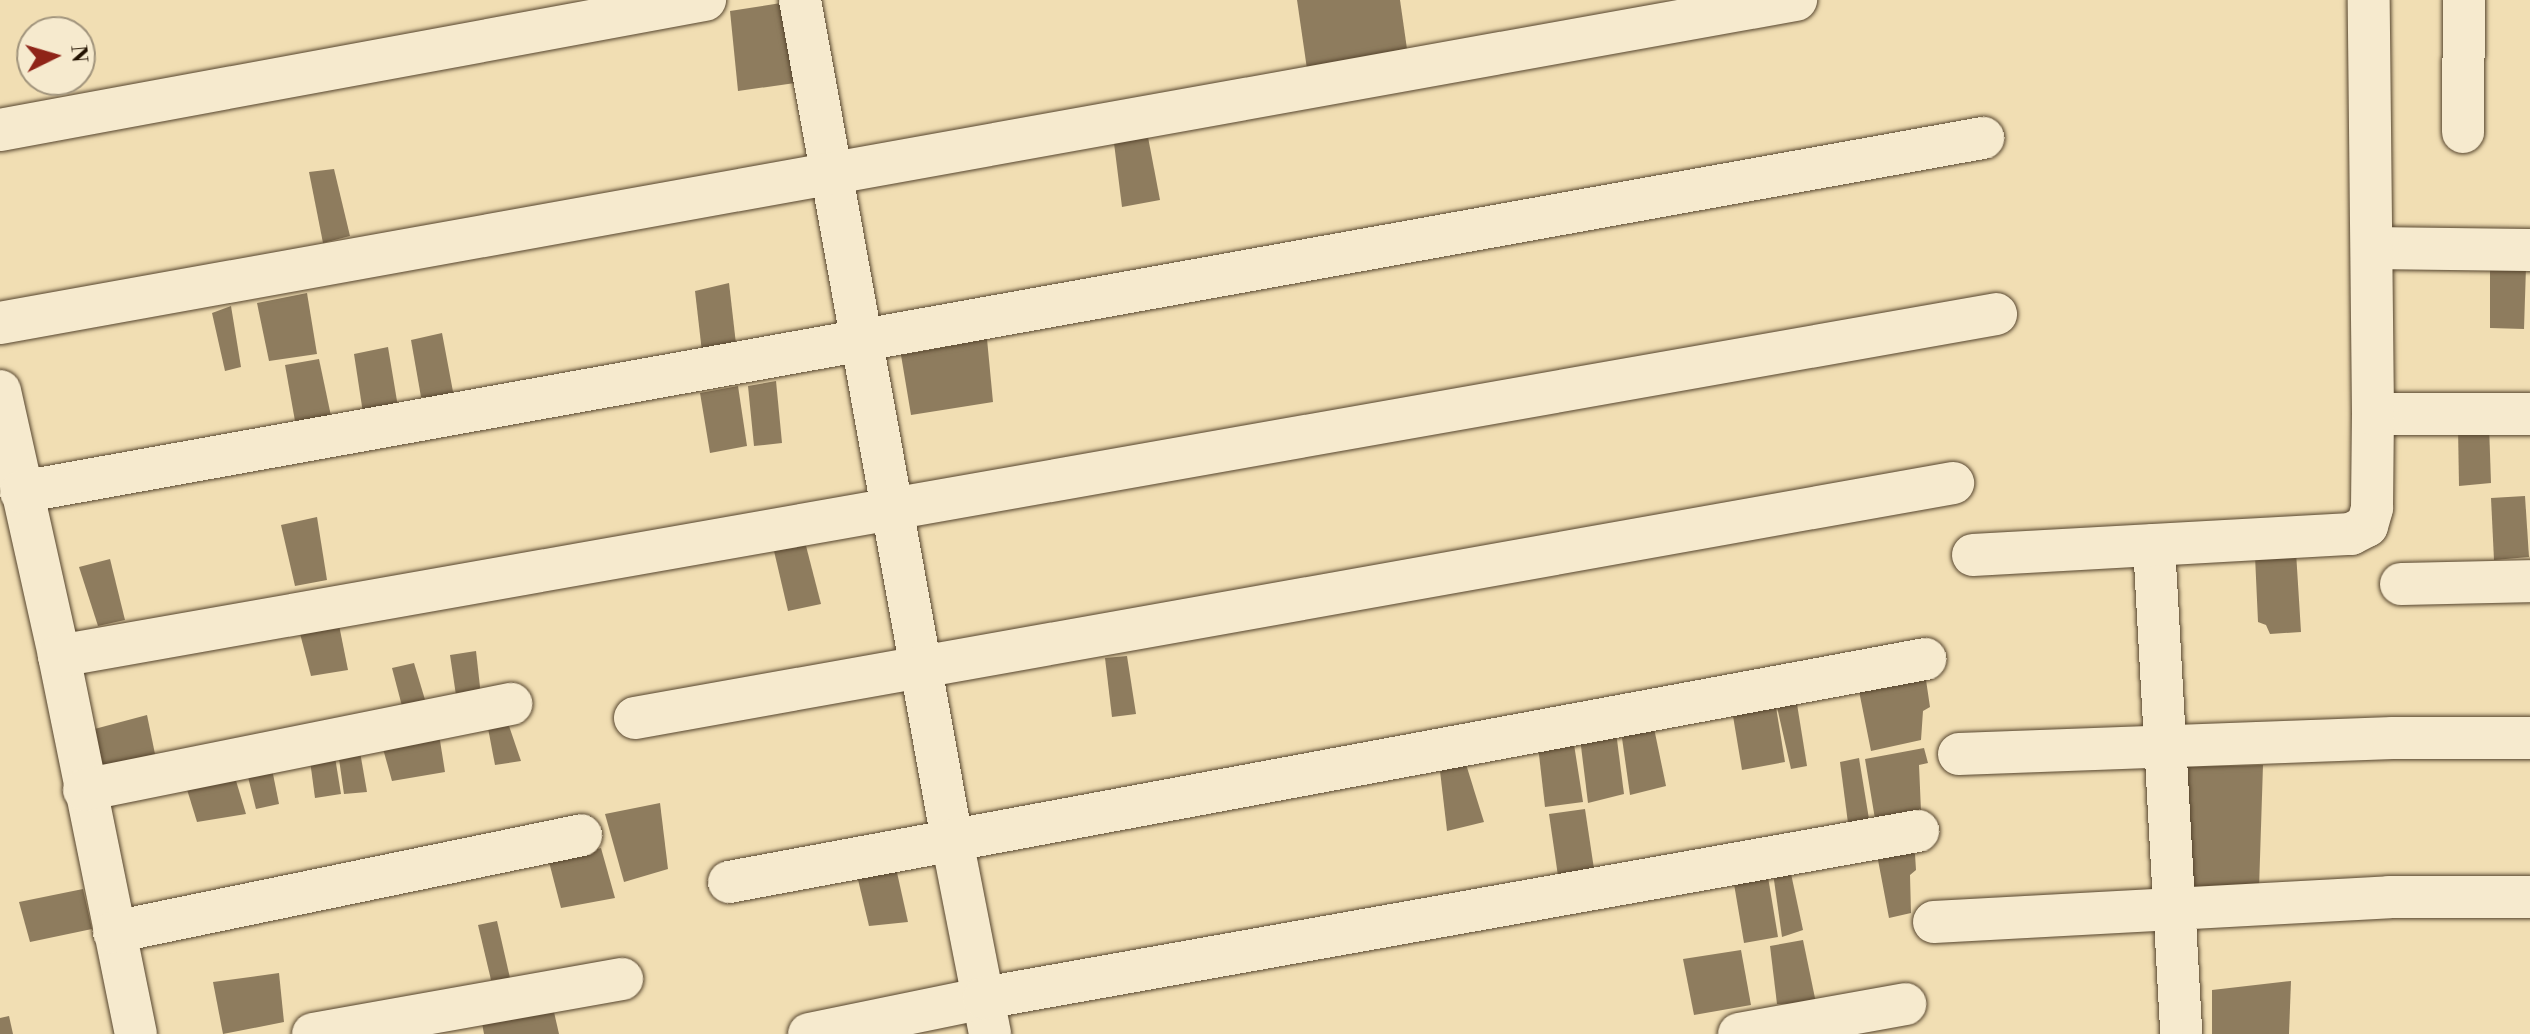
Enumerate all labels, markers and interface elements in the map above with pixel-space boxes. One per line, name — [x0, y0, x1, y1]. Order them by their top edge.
north arrow — [16, 16, 96, 96]
text: N — [64, 44, 93, 64]

